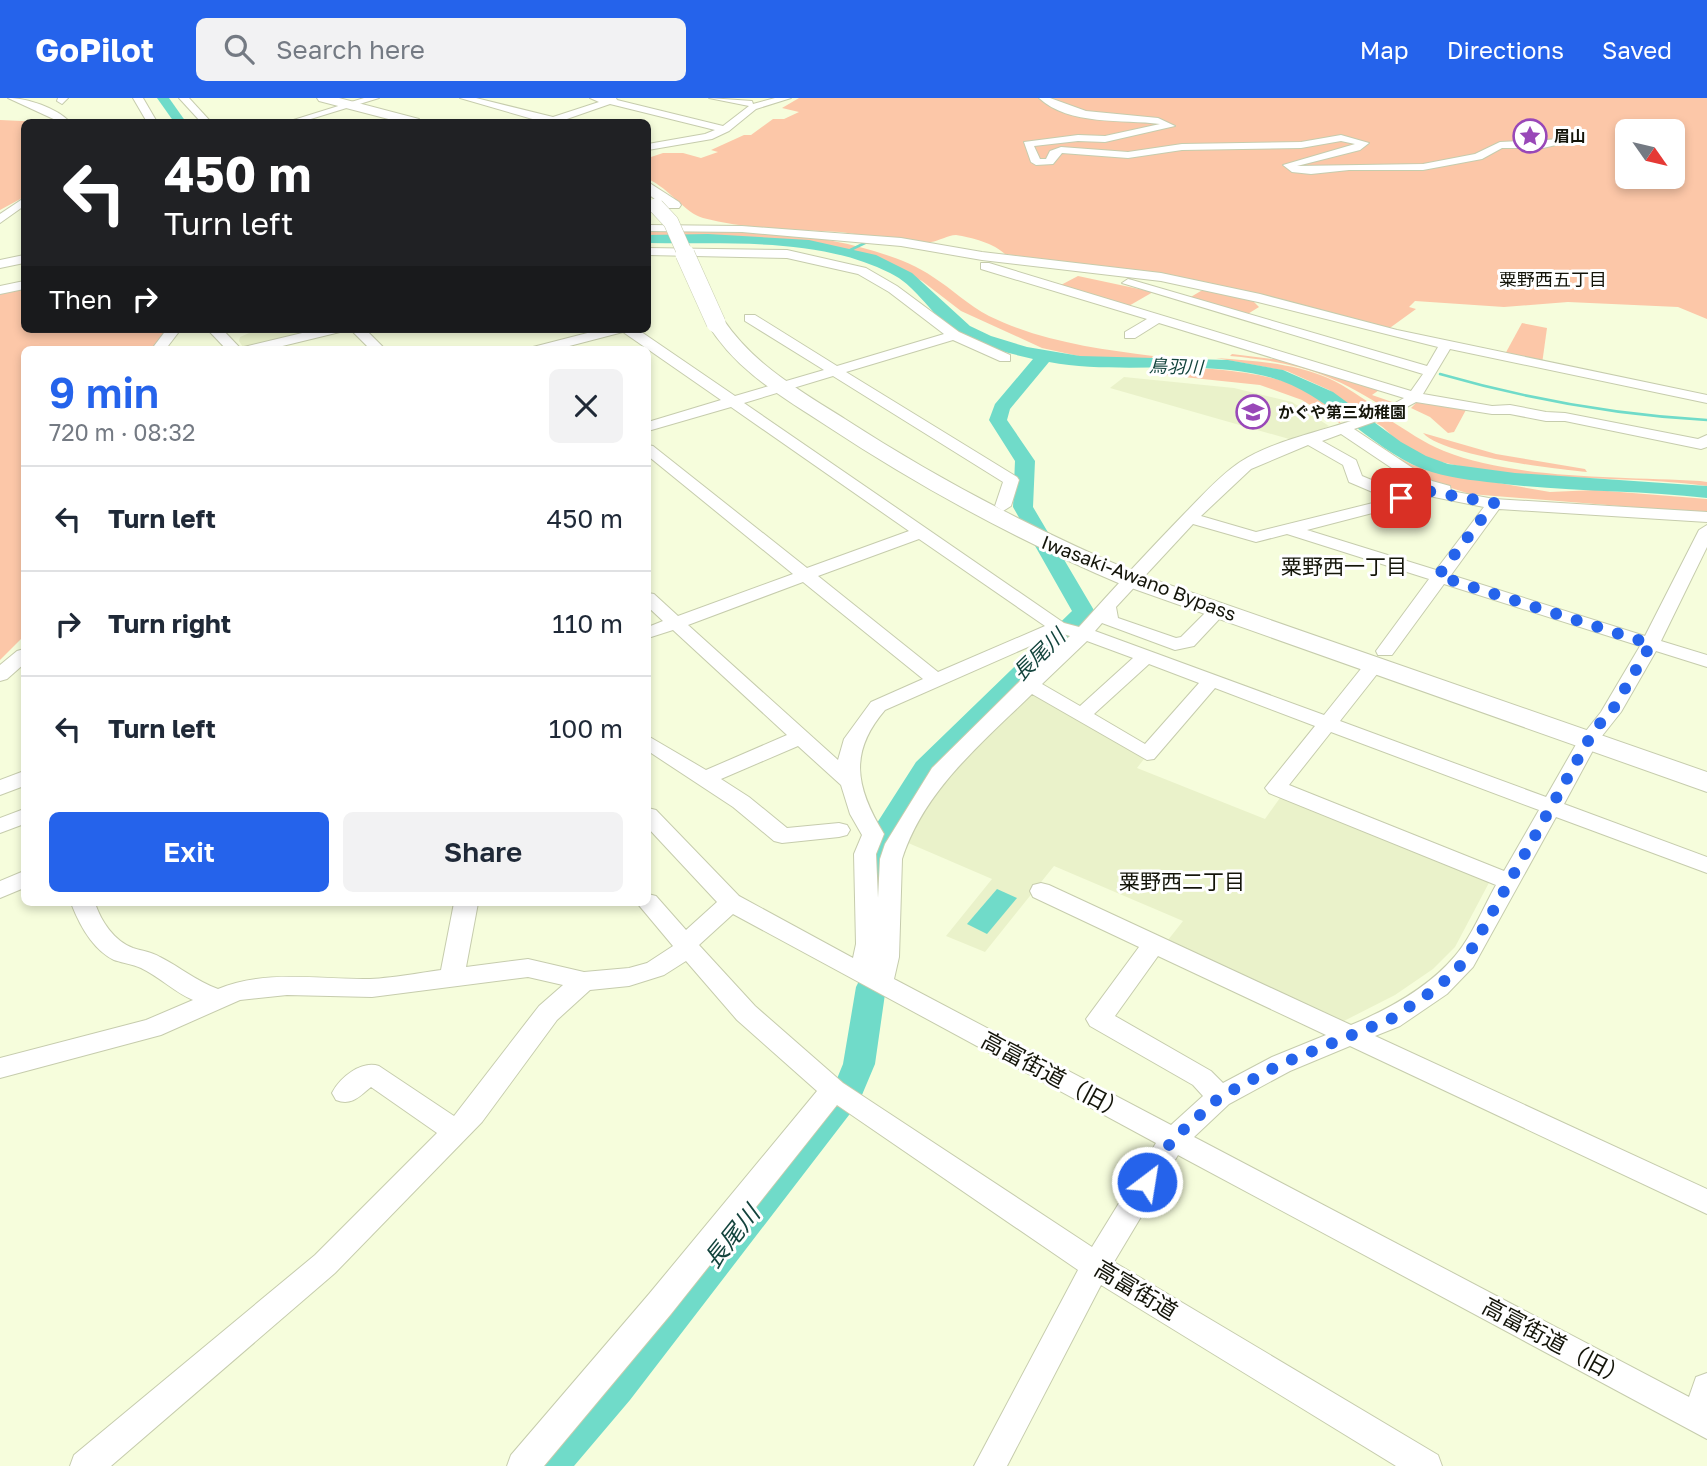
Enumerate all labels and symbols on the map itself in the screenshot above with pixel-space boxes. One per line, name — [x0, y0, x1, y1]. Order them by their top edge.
place icon: 眉山 — [1511, 117, 1549, 155]
north arrow — [1615, 119, 1685, 189]
place label: 眉山 — [1554, 126, 1586, 146]
district label: 粟野西五丁目 — [1499, 268, 1607, 290]
water label: 鳥羽川 — [1149, 354, 1205, 378]
school or university icon: かぐや第三幼稚園 — [1234, 393, 1272, 431]
place label: かぐや第三幼稚園 — [1278, 402, 1406, 422]
pin — [1371, 468, 1431, 528]
street label: Iwasaki-Awano Bypass — [1039, 530, 1240, 625]
district label: 粟野西一丁目 — [1281, 553, 1407, 579]
water label: 長尾川 — [1007, 622, 1071, 686]
district label: 粟野西二丁目 — [1119, 868, 1245, 894]
street label: 高富街道（旧） — [977, 1025, 1132, 1125]
position arrow — [1110, 1145, 1184, 1219]
water label: 長尾川 — [697, 1197, 767, 1273]
street label: 高富街道 — [1090, 1253, 1183, 1325]
street label: 高富街道（旧） — [1478, 1291, 1633, 1391]

